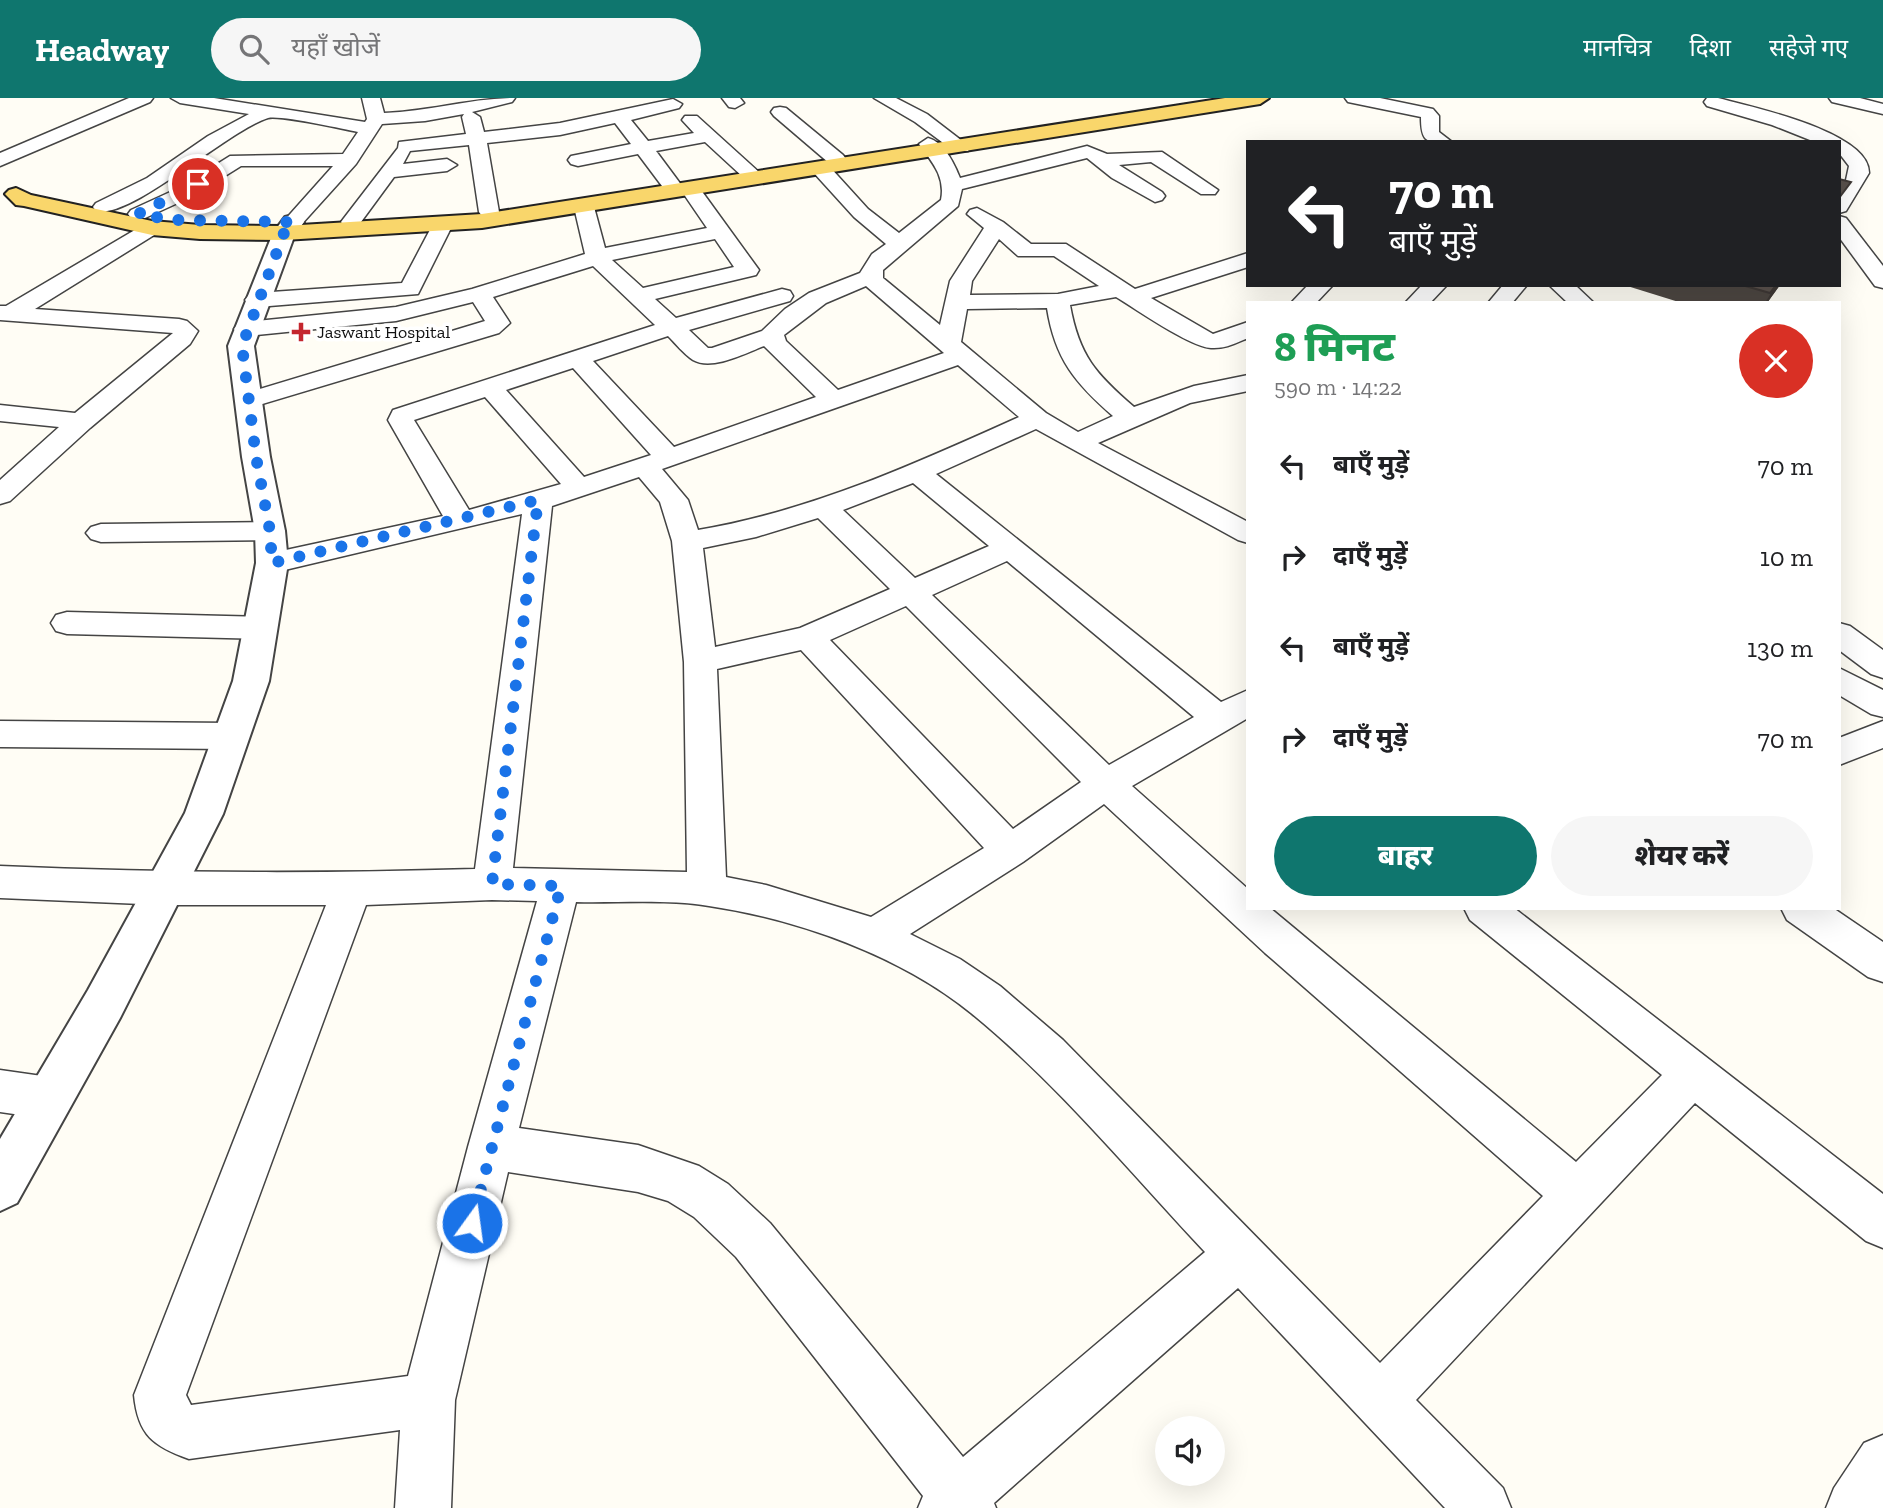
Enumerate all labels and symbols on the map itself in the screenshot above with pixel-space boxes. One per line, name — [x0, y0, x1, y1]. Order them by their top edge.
pin — [168, 154, 228, 214]
place label: Jaswant Hospital — [317, 321, 450, 343]
marker: Jaswant Hospital — [291, 322, 311, 342]
position arrow — [435, 1186, 509, 1260]

